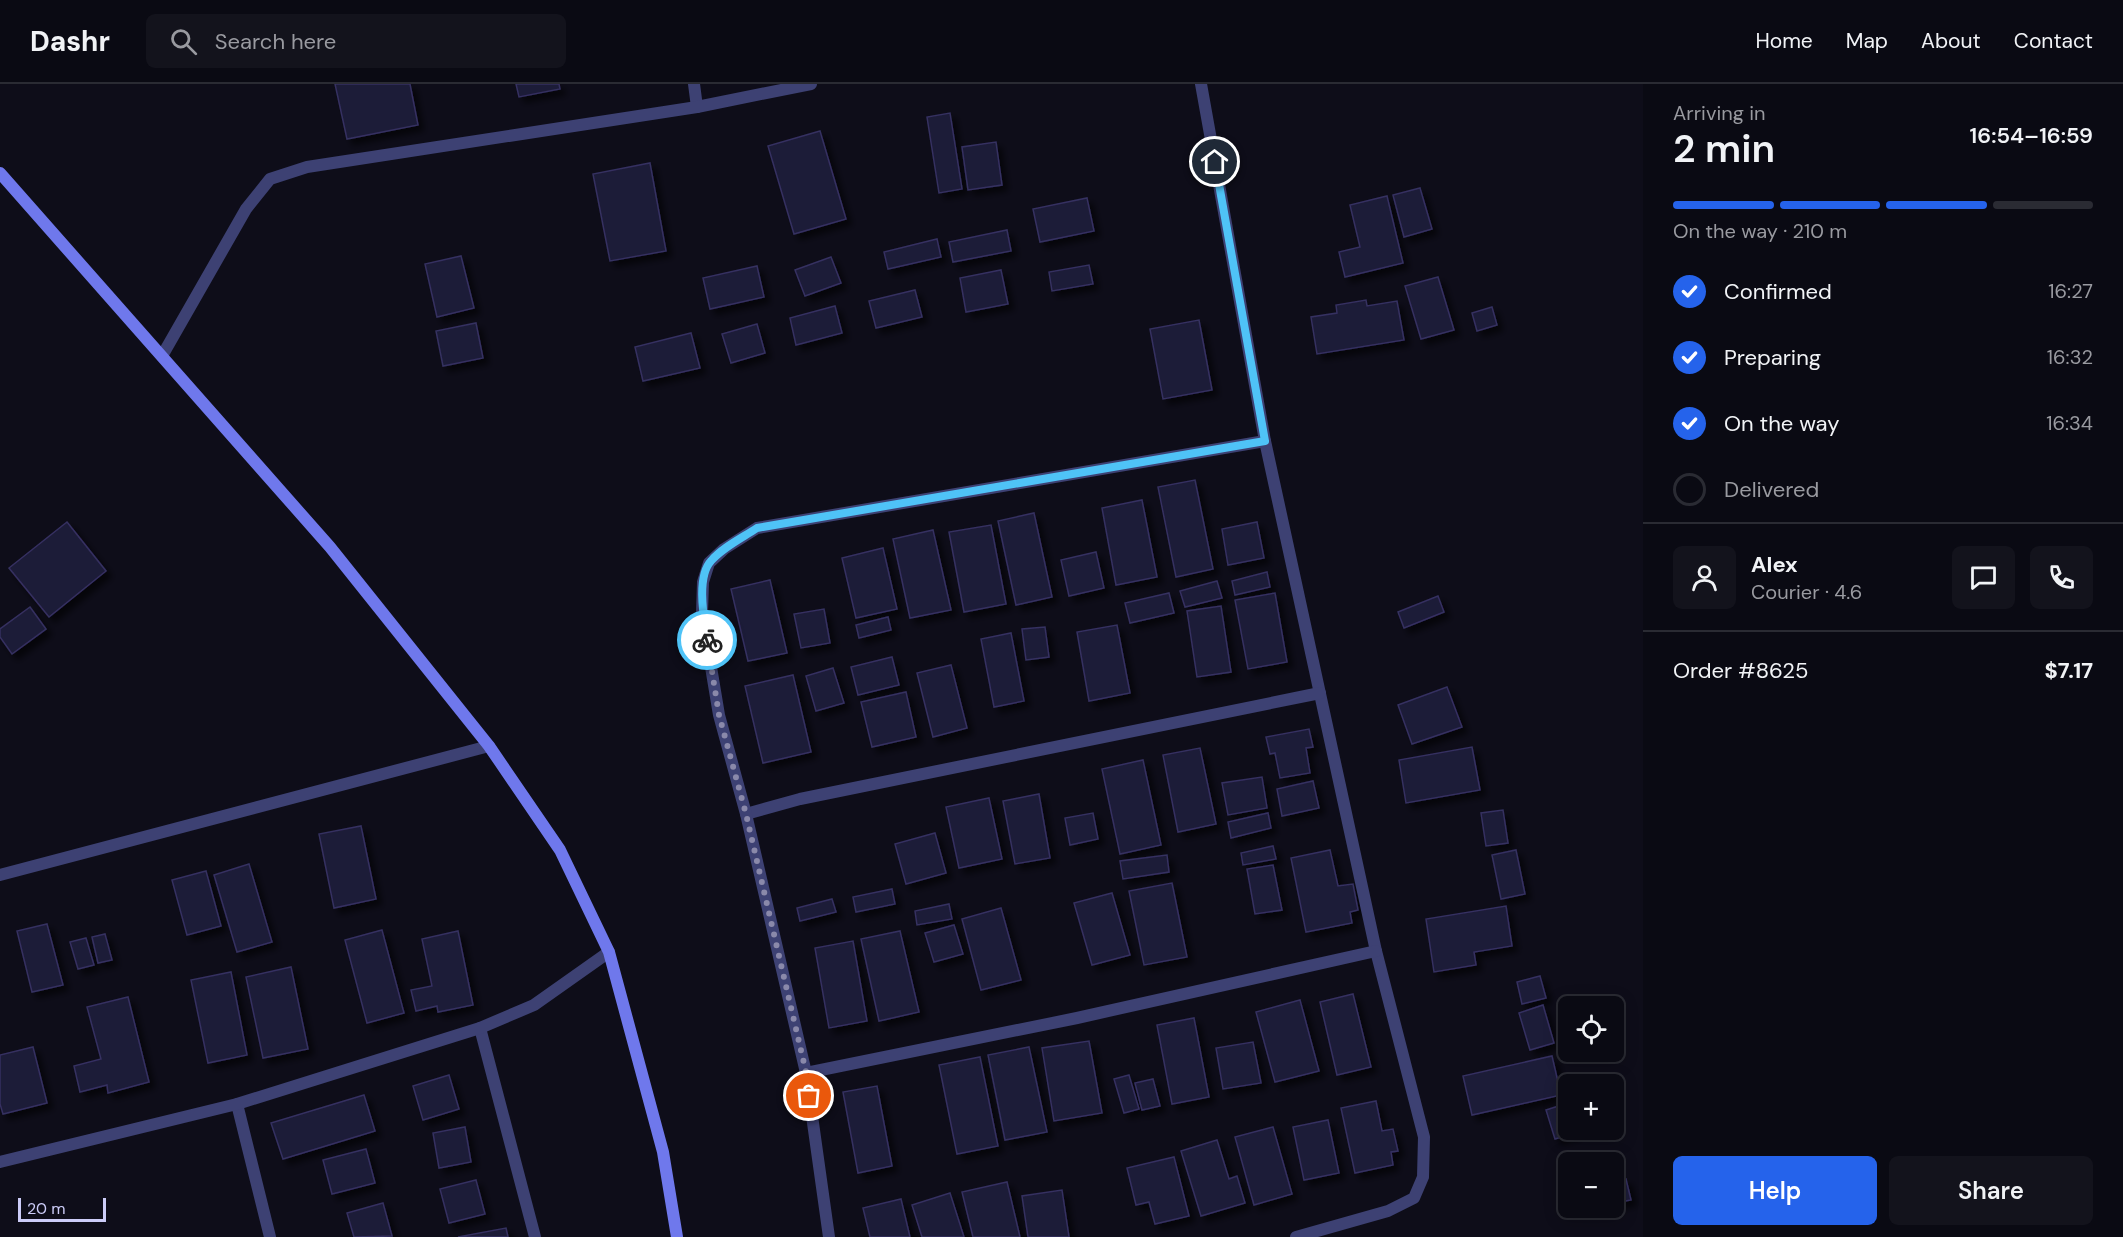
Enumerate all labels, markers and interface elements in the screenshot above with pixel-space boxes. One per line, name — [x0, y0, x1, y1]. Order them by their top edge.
search box — [146, 14, 566, 68]
text: Dashr — [30, 23, 110, 60]
icon: search — [167, 25, 200, 58]
text: Search here — [215, 27, 336, 56]
text: Home — [1755, 27, 1813, 55]
text: Map — [1846, 27, 1888, 55]
text: About — [1921, 27, 1981, 55]
text: Contact — [2014, 27, 2093, 55]
text: Arriving in — [1673, 100, 1765, 126]
text: 16:54–16:59 — [1970, 121, 2093, 150]
text: 2 min — [1673, 123, 1775, 174]
pin — [1189, 136, 1240, 187]
icon: home — [1198, 145, 1231, 178]
text: On the way · 210 m — [1673, 218, 1847, 244]
icon: check — [1673, 275, 1706, 308]
text: Confirmed — [1724, 277, 1832, 306]
text: 16:27 — [2048, 278, 2093, 304]
icon: check — [1673, 341, 1706, 374]
text: Preparing — [1724, 343, 1821, 372]
text: 16:32 — [2047, 344, 2093, 370]
icon: check — [1673, 407, 1706, 440]
text: On the way — [1724, 409, 1839, 438]
text: 16:34 — [2046, 410, 2093, 436]
text: Delivered — [1724, 475, 1819, 504]
button: person — [1673, 546, 1736, 609]
button: chat — [1952, 546, 2015, 609]
button: phone — [2030, 546, 2093, 609]
text: Alex — [1751, 550, 1798, 579]
text: Courier · 4.6 — [1751, 579, 1862, 605]
courier — [677, 610, 737, 670]
icon: bike — [691, 624, 724, 657]
text: Order #8625 — [1673, 656, 1808, 685]
text: $7.17 — [2045, 656, 2093, 685]
map controls — [1558, 996, 1624, 1218]
button: locate — [1558, 996, 1624, 1062]
pin — [783, 1070, 834, 1121]
button: + — [1558, 1074, 1624, 1140]
icon: bag — [792, 1079, 825, 1112]
button: − — [1558, 1152, 1624, 1218]
button: Help — [1673, 1156, 1877, 1225]
button: Share — [1889, 1156, 2093, 1225]
scale bar — [18, 1195, 106, 1222]
text: 20 m — [27, 1198, 66, 1219]

